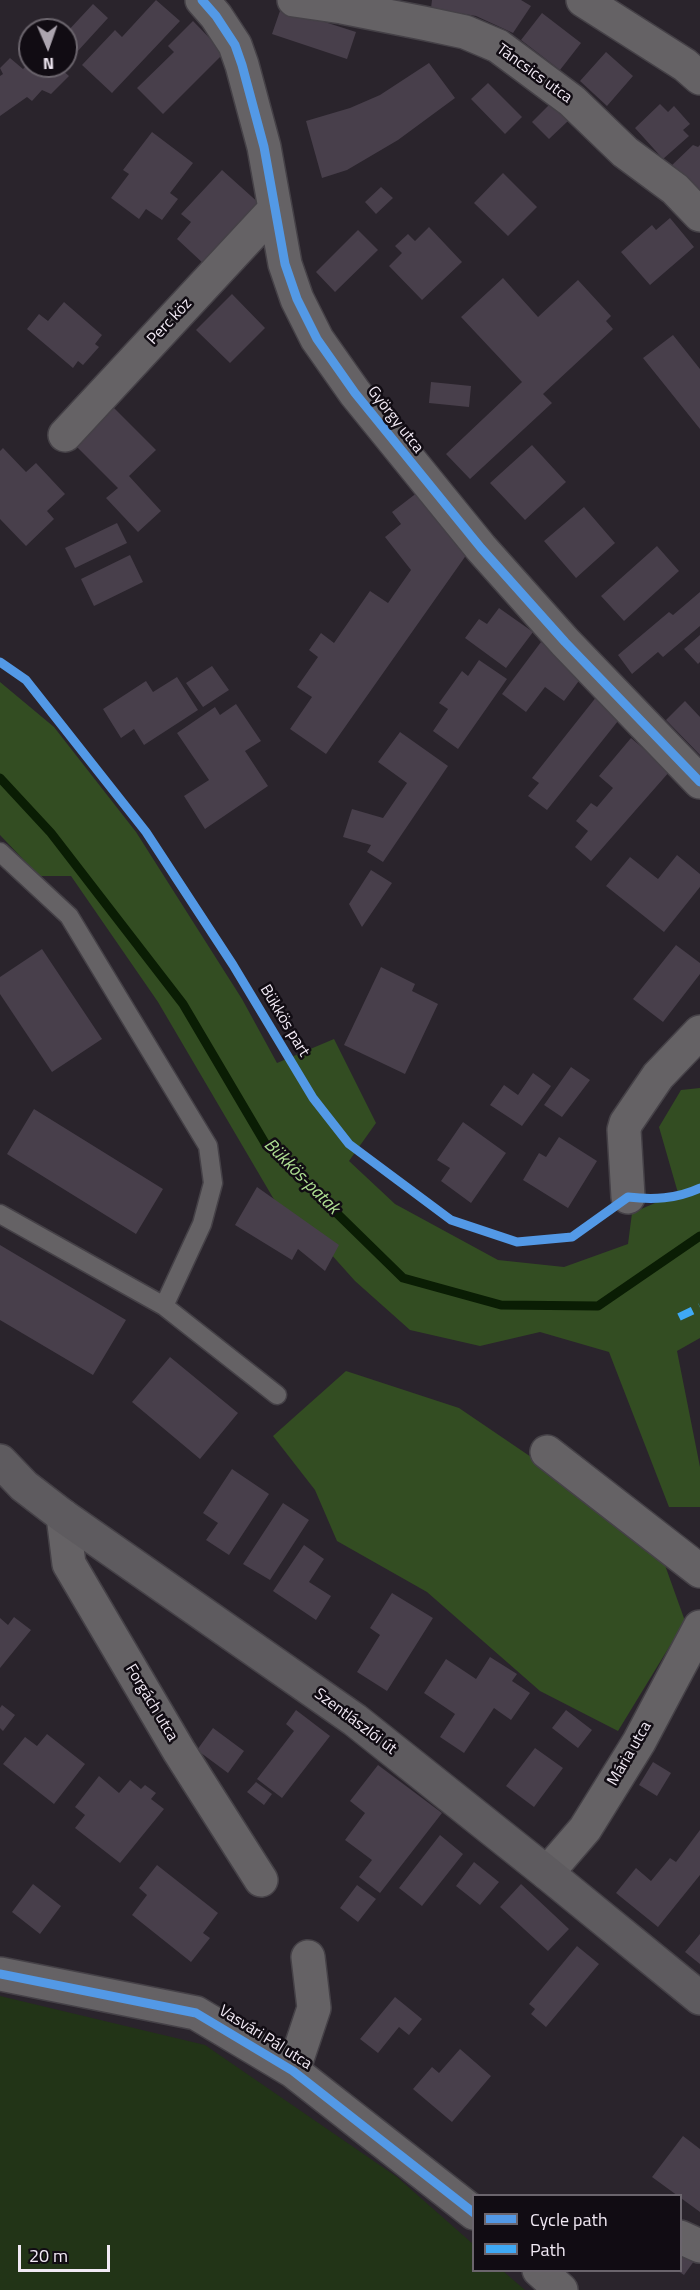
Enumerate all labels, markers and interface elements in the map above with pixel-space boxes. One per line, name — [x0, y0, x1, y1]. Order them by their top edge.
north arrow — [18, 18, 78, 78]
street label: Táncsics utca — [493, 40, 575, 108]
text: N — [43, 52, 55, 76]
street label: Perc köz — [144, 295, 196, 349]
street label: György utca — [363, 383, 427, 457]
street label: Bükkös part — [255, 982, 313, 1060]
water label: Bükkös-patak — [259, 1135, 343, 1219]
street label: Forgách utca — [121, 1661, 181, 1745]
street label: Szentlászlói út — [310, 1685, 400, 1759]
street label: Mária utca — [604, 1718, 656, 1790]
street label: Vasvári Pál utca — [215, 2002, 315, 2074]
legend — [472, 2194, 682, 2272]
text: Cycle path — [530, 2206, 608, 2233]
scale bar — [21, 2233, 112, 2271]
text: Path — [530, 2236, 566, 2263]
text: 20 m — [29, 2242, 68, 2269]

